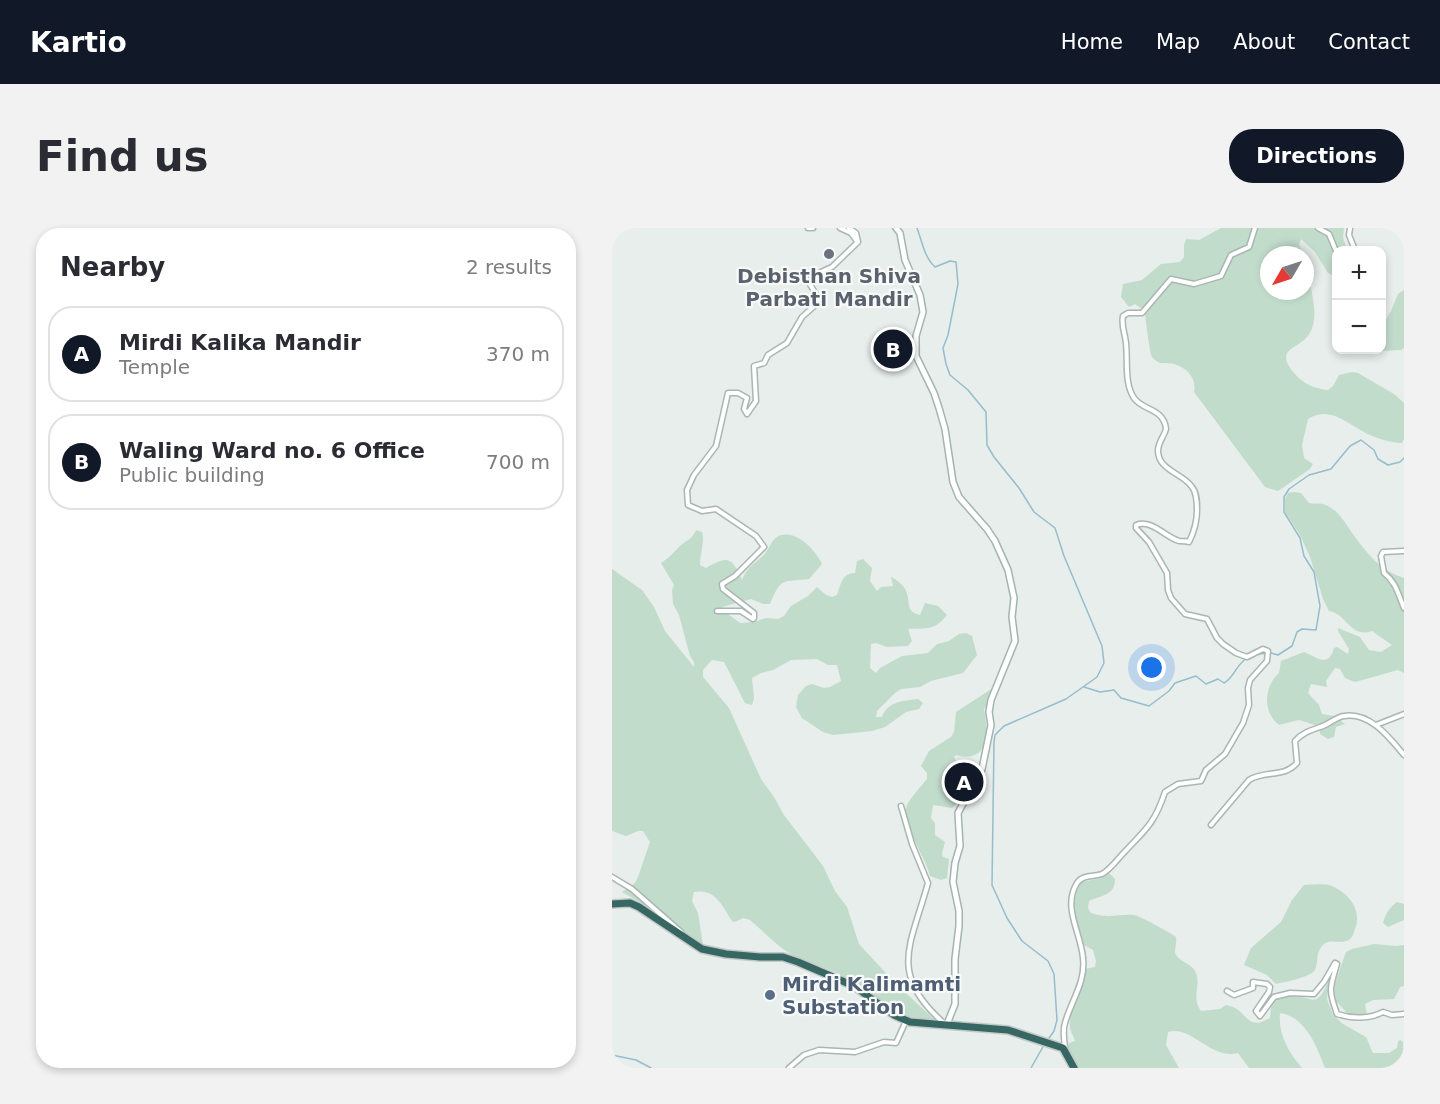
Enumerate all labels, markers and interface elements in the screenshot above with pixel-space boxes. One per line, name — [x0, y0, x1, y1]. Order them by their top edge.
text: Kartio — [30, 26, 127, 59]
text: Home — [1061, 30, 1123, 54]
text: Map — [1156, 30, 1200, 54]
text: About — [1233, 30, 1295, 54]
text: Contact — [1328, 30, 1410, 54]
button: Directions — [1229, 129, 1404, 183]
text: Find us — [36, 132, 209, 181]
north arrow — [1260, 246, 1314, 300]
map controls — [1332, 246, 1386, 354]
button: + — [1332, 246, 1386, 300]
marker: Debisthan Shiva Parbati Mandir — [822, 247, 836, 261]
text: Nearby — [60, 252, 165, 282]
text: 2 results — [466, 255, 552, 279]
place label: Debisthan Shiva Parbati Mandir — [737, 264, 921, 311]
button: − — [1332, 300, 1386, 354]
pin: B — [874, 326, 912, 372]
text: Mirdi Kalika Mandir — [119, 330, 361, 355]
text: A — [74, 342, 89, 366]
text: 370 m — [486, 342, 550, 366]
text: Temple — [119, 355, 190, 379]
text: Waling Ward no. 6 Office — [119, 438, 425, 463]
text: B — [74, 450, 89, 474]
text: 700 m — [486, 450, 550, 474]
text: Public building — [119, 463, 265, 487]
your location — [1137, 653, 1166, 682]
pin: A — [944, 760, 984, 804]
place label: Mirdi Kalimamti Substation — [782, 972, 961, 1019]
marker: Mirdi Kalimamti Substation — [763, 988, 777, 1002]

